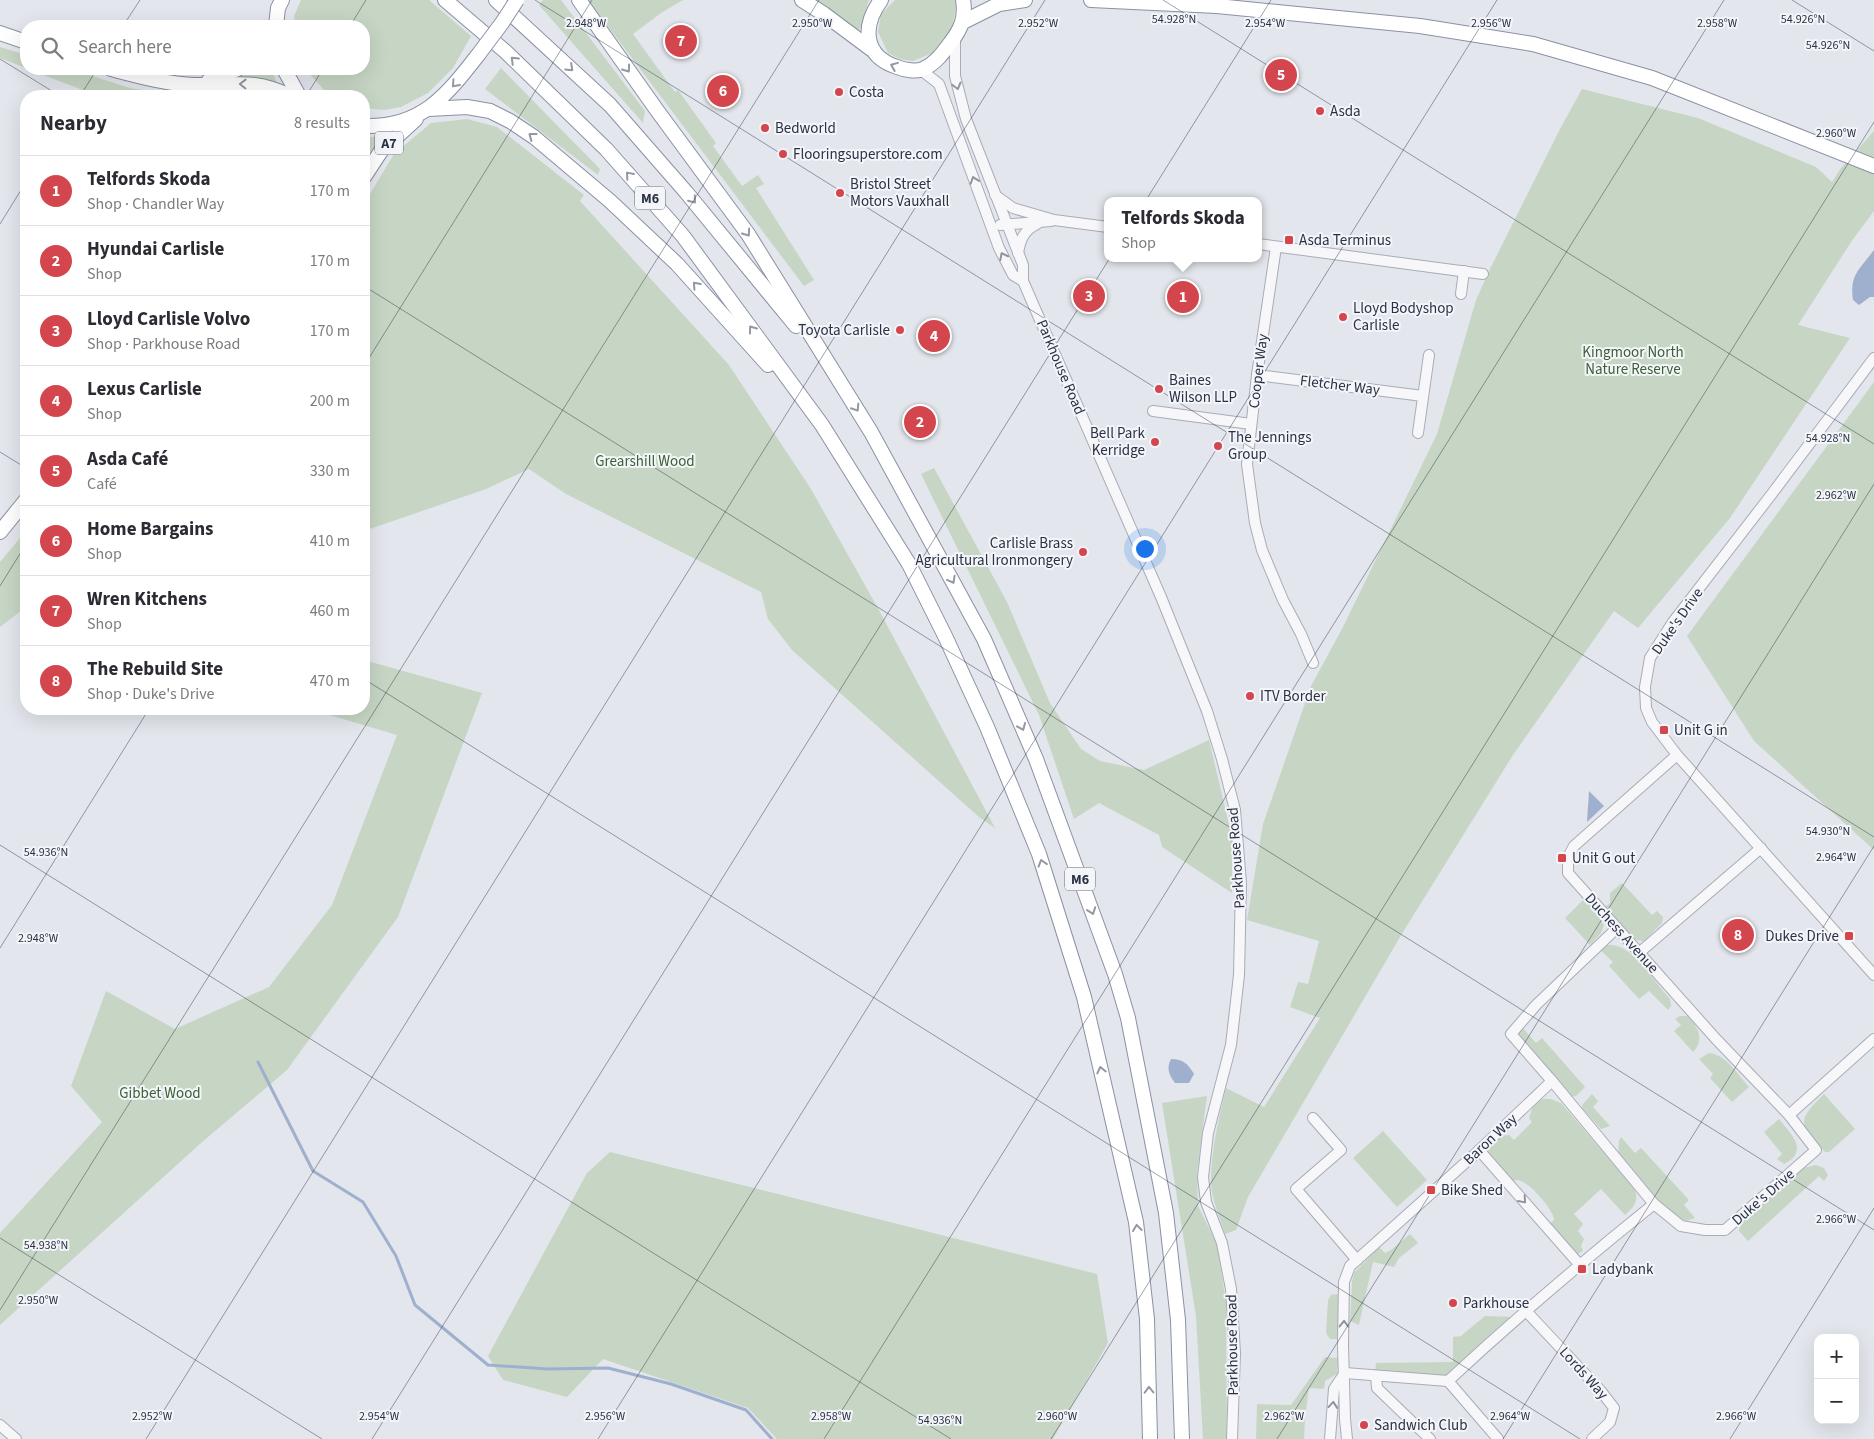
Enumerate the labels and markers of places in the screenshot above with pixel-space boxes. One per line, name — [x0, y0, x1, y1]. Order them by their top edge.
pin: 7 — [665, 22, 697, 60]
pin: 5 — [1265, 56, 1297, 94]
pin: 6 — [707, 72, 739, 110]
place label: Costa — [849, 82, 884, 103]
marker: Costa — [833, 86, 845, 98]
place label: Asda — [1330, 101, 1361, 122]
marker: Asda — [1314, 105, 1326, 117]
place label: Bedworld — [775, 118, 836, 139]
marker: Bedworld — [759, 122, 771, 134]
place label: Flooringsuperstore.com — [793, 144, 943, 165]
marker: Flooringsuperstore.com — [777, 148, 789, 160]
place label: Bristol Street Motors Vauxhall — [850, 174, 950, 212]
marker: Bristol Street Motors Vauxhall — [834, 187, 846, 199]
place label: Asda Terminus — [1299, 230, 1391, 251]
marker: Asda Terminus — [1283, 234, 1295, 246]
pin: 3 — [1073, 277, 1105, 315]
pin: 1 — [1167, 278, 1199, 316]
place label: Lloyd Bodyshop Carlisle — [1353, 298, 1454, 336]
marker: Lloyd Bodyshop Carlisle — [1337, 311, 1349, 323]
pin: 4 — [918, 317, 950, 355]
place label: Toyota Carlisle — [798, 320, 890, 341]
marker: Toyota Carlisle — [894, 324, 906, 336]
place label: Baines Wilson LLP — [1169, 370, 1237, 408]
marker: Baines Wilson LLP — [1153, 383, 1165, 395]
pin: 2 — [904, 403, 936, 441]
place label: Bell Park Kerridge — [1090, 423, 1146, 461]
place label: The Jennings Group — [1228, 427, 1311, 465]
marker: Bell Park Kerridge — [1149, 436, 1161, 448]
marker: The Jennings Group — [1212, 440, 1224, 452]
place label: Carlisle Brass Agricultural Ironmongery — [916, 533, 1073, 571]
marker: Carlisle Brass Agricultural Ironmongery — [1077, 546, 1089, 558]
place label: ITV Border — [1260, 686, 1326, 707]
marker: ITV Border — [1244, 690, 1256, 702]
place label: Unit G in — [1674, 720, 1728, 741]
marker: Unit G in — [1658, 724, 1670, 736]
place label: Unit G out — [1572, 848, 1635, 869]
marker: Unit G out — [1556, 852, 1568, 864]
pin: 8 — [1722, 916, 1754, 954]
place label: Dukes Drive — [1765, 926, 1839, 947]
marker: Dukes Drive — [1843, 930, 1855, 942]
place label: Bike Shed — [1441, 1180, 1503, 1201]
marker: Bike Shed — [1425, 1184, 1437, 1196]
place label: Ladybank — [1592, 1259, 1654, 1280]
marker: Ladybank — [1576, 1263, 1588, 1275]
place label: Parkhouse — [1463, 1293, 1529, 1314]
marker: Parkhouse — [1447, 1297, 1459, 1309]
place label: Sandwich Club — [1374, 1415, 1467, 1436]
marker: Sandwich Club — [1358, 1419, 1370, 1431]

